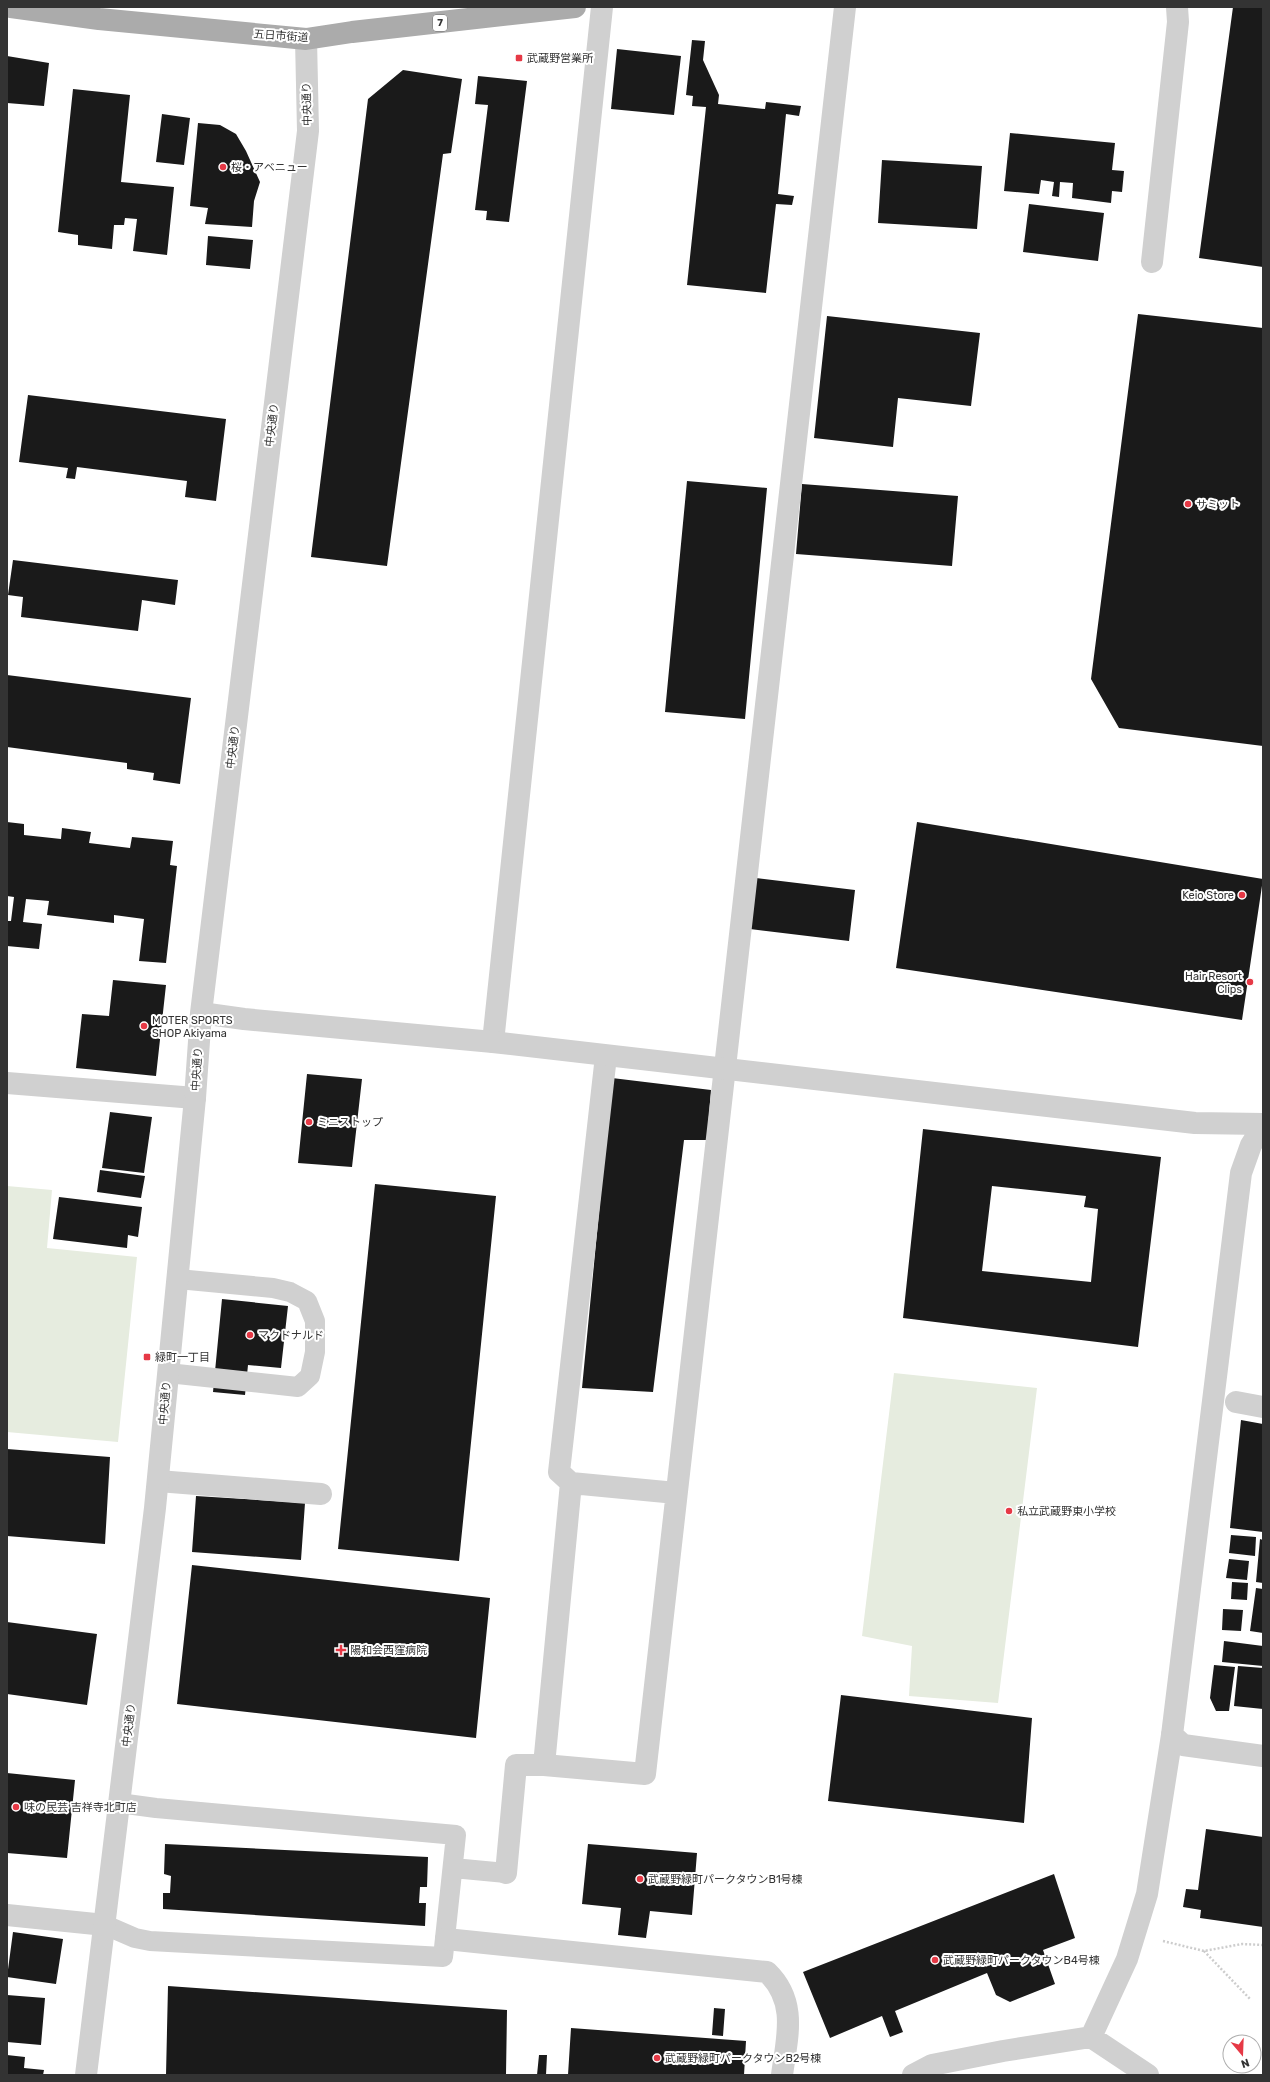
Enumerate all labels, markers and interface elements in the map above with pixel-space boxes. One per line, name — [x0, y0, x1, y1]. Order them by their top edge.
road number: 7 — [433, 15, 447, 31]
street label: 五日市街道 — [253, 28, 309, 44]
place label: 武蔵野営業所 — [527, 52, 594, 65]
marker: 武蔵野営業所 — [514, 53, 524, 63]
street label: 中央通り — [300, 82, 314, 126]
place label: 桜・アベニュー — [231, 161, 308, 174]
marker: 桜・アベニュー — [218, 162, 228, 172]
street label: 中央通り — [263, 402, 281, 448]
place label: サミット — [1196, 498, 1240, 511]
marker: サミット — [1183, 499, 1193, 509]
street label: 中央通り — [224, 724, 242, 770]
place label: Keio Store — [1182, 889, 1234, 902]
marker: Keio Store — [1237, 890, 1247, 900]
place label: Hair Resort Clips — [1185, 970, 1243, 996]
marker: Hair Resort Clips — [1245, 977, 1255, 987]
place label: MOTER SPORTS SHOP Akiyama — [152, 1014, 233, 1040]
marker: MOTER SPORTS SHOP Akiyama — [139, 1021, 149, 1031]
street label: 中央通り — [189, 1047, 205, 1091]
place label: ミニストップ — [317, 1116, 383, 1129]
marker: ミニストップ — [304, 1117, 314, 1127]
place label: マクドナルド — [258, 1329, 324, 1342]
marker: マクドナルド — [245, 1330, 255, 1340]
place label: 緑町一丁目 — [155, 1351, 210, 1364]
marker: 緑町一丁目 — [142, 1352, 152, 1362]
street label: 中央通り — [157, 1381, 173, 1425]
place label: 私立武蔵野東小学校 — [1017, 1505, 1116, 1518]
marker: 私立武蔵野東小学校 — [1004, 1506, 1014, 1516]
marker: 陽和会西窪病院 — [335, 1644, 347, 1656]
place label: 陽和会西窪病院 — [350, 1644, 427, 1657]
street label: 中央通り — [120, 1702, 138, 1748]
place label: 味の民芸 吉祥寺北町店 — [24, 1801, 137, 1814]
marker: 味の民芸 吉祥寺北町店 — [11, 1802, 21, 1812]
place label: 武蔵野緑町パークタウンB1号棟 — [648, 1873, 803, 1886]
marker: 武蔵野緑町パークタウンB1号棟 — [635, 1874, 645, 1884]
place label: 武蔵野緑町パークタウンB4号棟 — [943, 1954, 1100, 1967]
marker: 武蔵野緑町パークタウンB4号棟 — [930, 1955, 940, 1965]
north arrow — [1222, 2034, 1262, 2074]
place label: 武蔵野緑町パークタウンB2号棟 — [665, 2052, 821, 2065]
marker: 武蔵野緑町パークタウンB2号棟 — [652, 2053, 662, 2063]
text: N — [1239, 2056, 1251, 2070]

